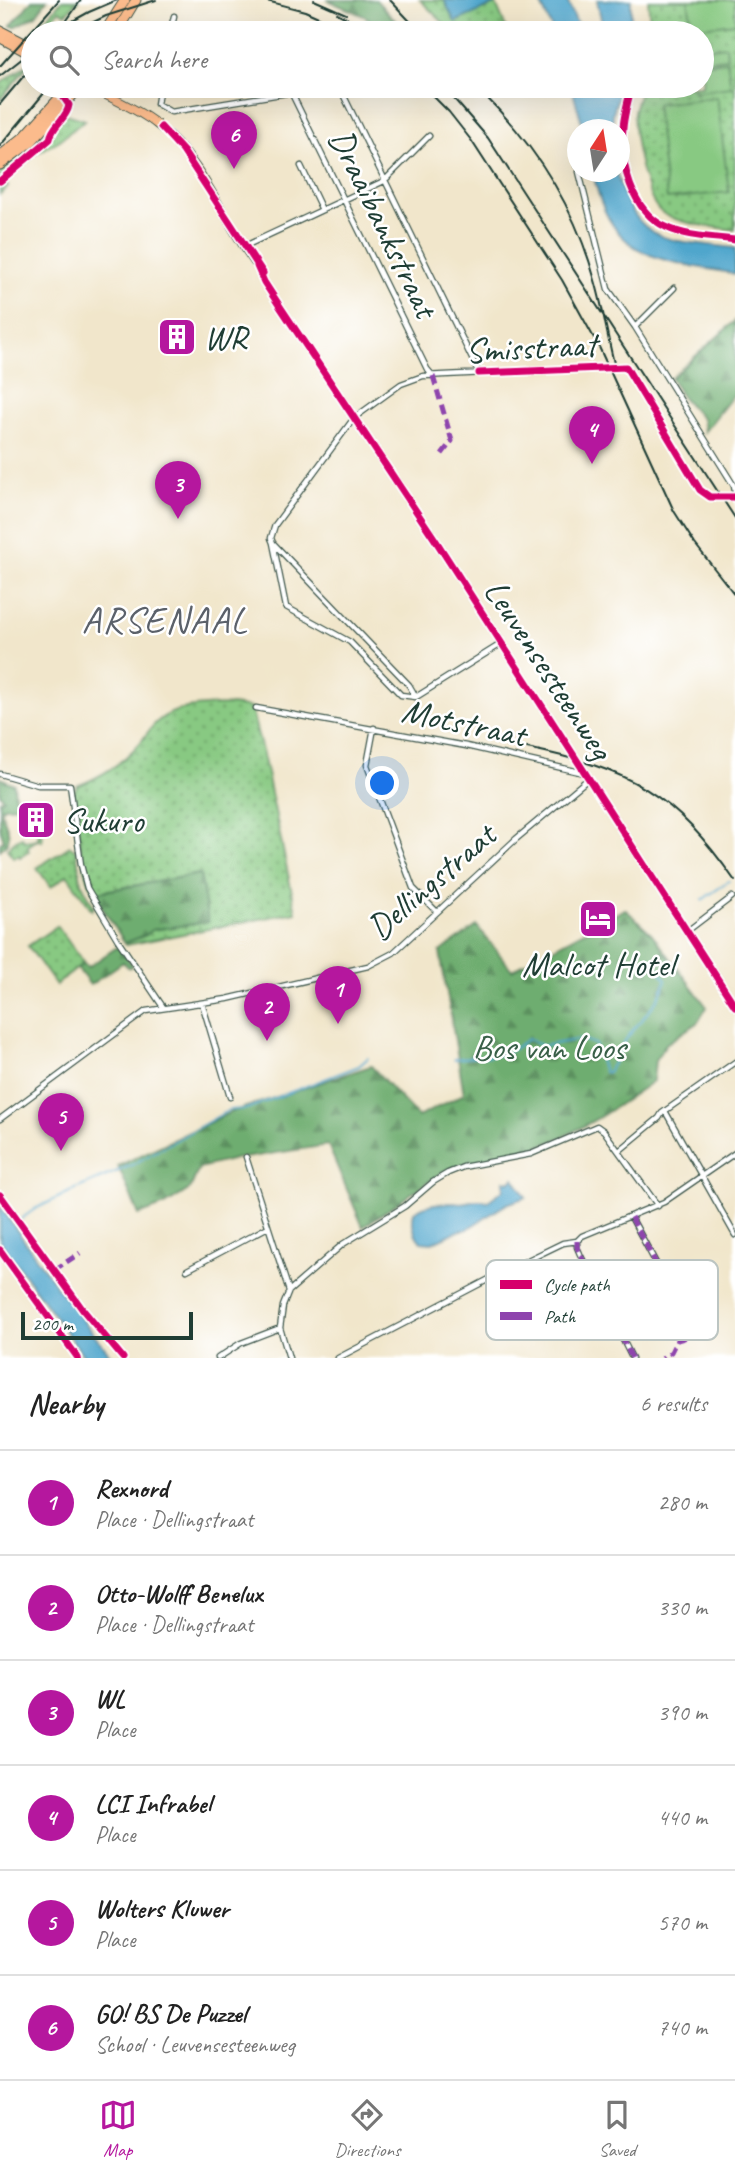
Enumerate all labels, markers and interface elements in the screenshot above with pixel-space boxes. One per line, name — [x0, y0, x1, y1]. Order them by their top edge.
search box — [21, 21, 714, 98]
icon: search — [45, 41, 83, 79]
text: Search here — [101, 43, 207, 76]
pin: 6 — [211, 111, 257, 169]
north arrow — [567, 119, 630, 182]
street label: Draaibankstraat — [319, 122, 450, 328]
place label: WR — [204, 315, 250, 360]
building icon: WR — [156, 316, 198, 358]
street label: Smisstraat — [464, 321, 602, 373]
pin: 4 — [569, 406, 615, 464]
pin: 3 — [155, 461, 201, 519]
street label: Leuvensesteenweg — [474, 571, 625, 770]
district label: ARSENAAL — [82, 596, 248, 643]
street label: Motstraat — [398, 687, 533, 758]
your location — [365, 766, 399, 800]
place label: Sukuro — [63, 798, 145, 843]
building icon: Sukuro — [15, 799, 57, 841]
street label: Dellingstraat — [358, 811, 508, 950]
hotel icon: Malcot Hotel — [577, 898, 619, 940]
place label: Malcot Hotel — [522, 942, 680, 987]
pin: 1 — [315, 966, 361, 1024]
pin: 2 — [244, 983, 290, 1041]
park label: Bos van Loos — [473, 1025, 628, 1070]
pin: 5 — [38, 1093, 84, 1151]
legend — [486, 1260, 718, 1340]
text: Cycle path — [544, 1273, 610, 1297]
text: Path — [544, 1305, 577, 1329]
scale bar — [21, 1309, 192, 1341]
text: 200 m — [32, 1312, 73, 1336]
text: Nearby — [28, 1385, 104, 1423]
text: 6 results — [640, 1389, 707, 1418]
text: Rexnord — [95, 1472, 168, 1505]
text: 1 — [46, 1488, 56, 1517]
text: 280 m — [658, 1488, 707, 1517]
text: Place · Dellingstraat — [95, 1505, 253, 1534]
text: Otto-Wolff Benelux — [95, 1577, 262, 1610]
text: 2 — [46, 1593, 56, 1622]
text: 330 m — [658, 1593, 707, 1622]
text: Place · Dellingstraat — [95, 1610, 253, 1639]
text: WL — [95, 1682, 125, 1715]
text: 3 — [46, 1698, 56, 1727]
text: 390 m — [658, 1698, 707, 1727]
text: Place — [95, 1715, 135, 1744]
text: LCI Infrabel — [95, 1787, 211, 1820]
text: 4 — [46, 1803, 56, 1832]
text: 440 m — [658, 1803, 707, 1832]
text: Place — [95, 1820, 135, 1849]
text: Wolters Kluwer — [95, 1892, 229, 1925]
text: 5 — [46, 1908, 56, 1937]
text: 570 m — [658, 1908, 707, 1937]
text: Place — [95, 1925, 135, 1954]
text: GO! BS De Puzzel — [95, 1997, 246, 2030]
text: 6 — [46, 2013, 56, 2042]
text: 740 m — [658, 2013, 707, 2042]
text: School · Leuvensesteenweg — [95, 2030, 295, 2059]
tab: Map — [99, 2096, 137, 2162]
tab: Directions — [334, 2096, 401, 2162]
tab: Saved — [598, 2096, 636, 2162]

